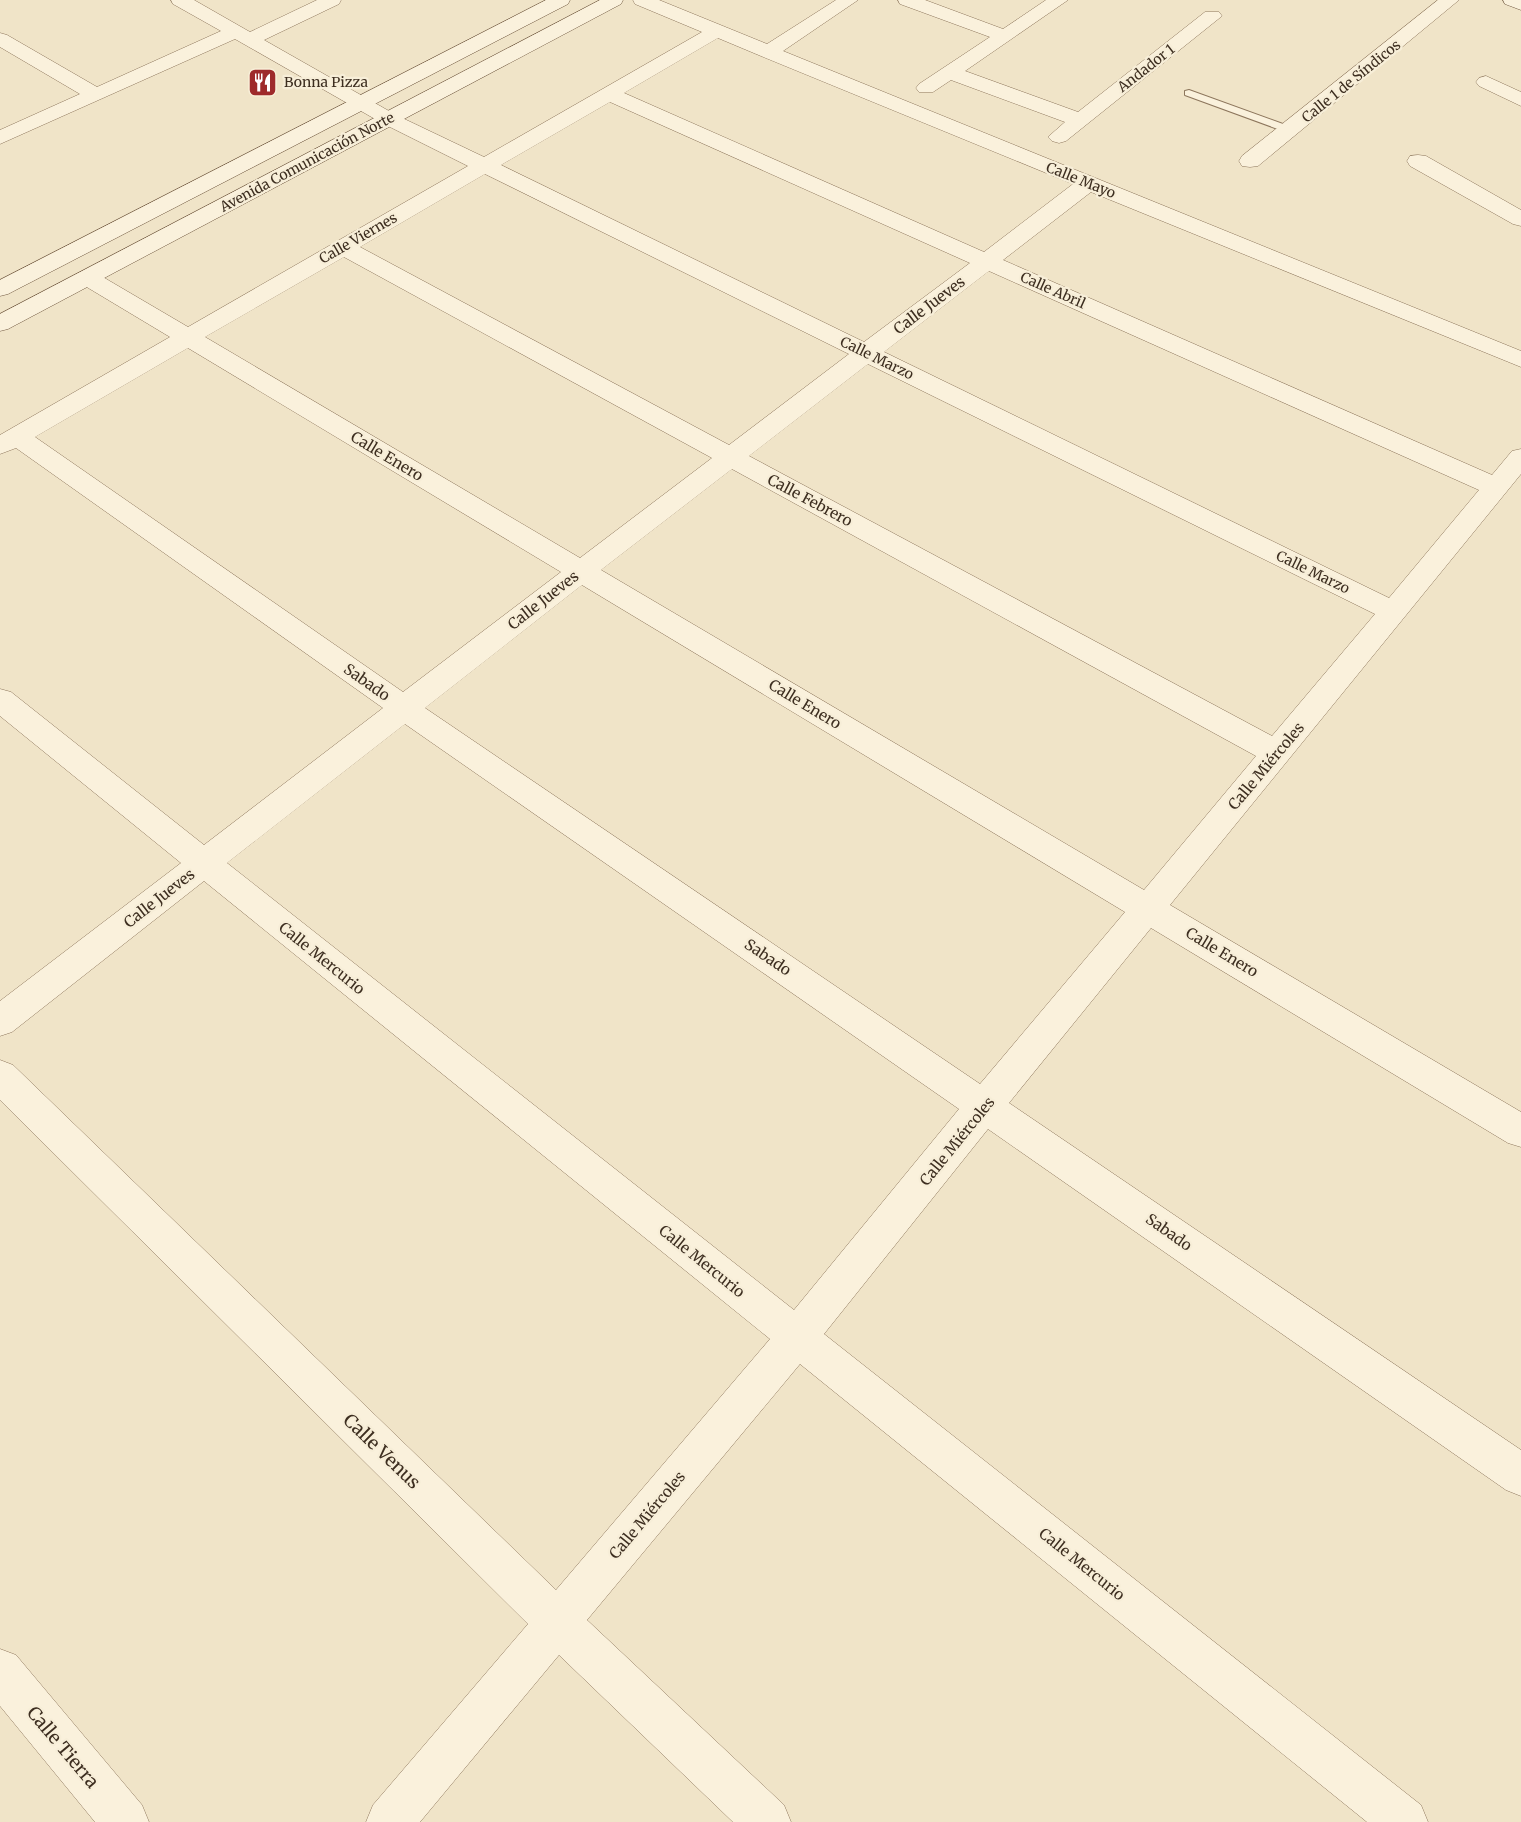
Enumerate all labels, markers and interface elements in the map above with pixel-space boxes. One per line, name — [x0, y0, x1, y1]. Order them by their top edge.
street label: Calle 1 de Síndicos — [1298, 36, 1404, 126]
street label: Andador 1 — [1113, 40, 1178, 97]
restaurant icon: Bonna Pizza — [247, 66, 279, 98]
place label: Bonna Pizza — [284, 73, 368, 91]
street label: Avenida Comunicación Norte — [216, 108, 397, 216]
street label: Calle Mayo — [1044, 158, 1118, 202]
street label: Calle Viernes — [316, 208, 400, 268]
street label: Calle Abril — [1018, 268, 1089, 313]
street label: Calle Jueves — [889, 272, 969, 338]
street label: Calle Marzo — [837, 332, 917, 384]
street label: Calle Enero — [347, 427, 427, 485]
street label: Calle Febrero — [764, 470, 856, 530]
street label: Calle Marzo — [1273, 546, 1353, 598]
street label: Calle Jueves — [504, 566, 582, 634]
street label: Sabado — [340, 659, 394, 705]
street label: Calle Enero — [765, 675, 845, 733]
street label: Calle Miércoles — [1224, 718, 1308, 814]
street label: Calle Jueves — [120, 864, 198, 932]
street label: Calle Mercurio — [275, 918, 369, 999]
street label: Calle Enero — [1182, 923, 1262, 981]
street label: Sabado — [741, 935, 795, 980]
street label: Calle Miércoles — [915, 1093, 999, 1189]
street label: Sabado — [1142, 1209, 1196, 1255]
street label: Calle Mercurio — [655, 1221, 749, 1302]
street label: Calle Venus — [339, 1409, 426, 1494]
street label: Calle Miércoles — [605, 1467, 689, 1563]
street label: Calle Mercurio — [1035, 1524, 1129, 1605]
street label: Calle Tierra — [22, 1701, 104, 1793]

